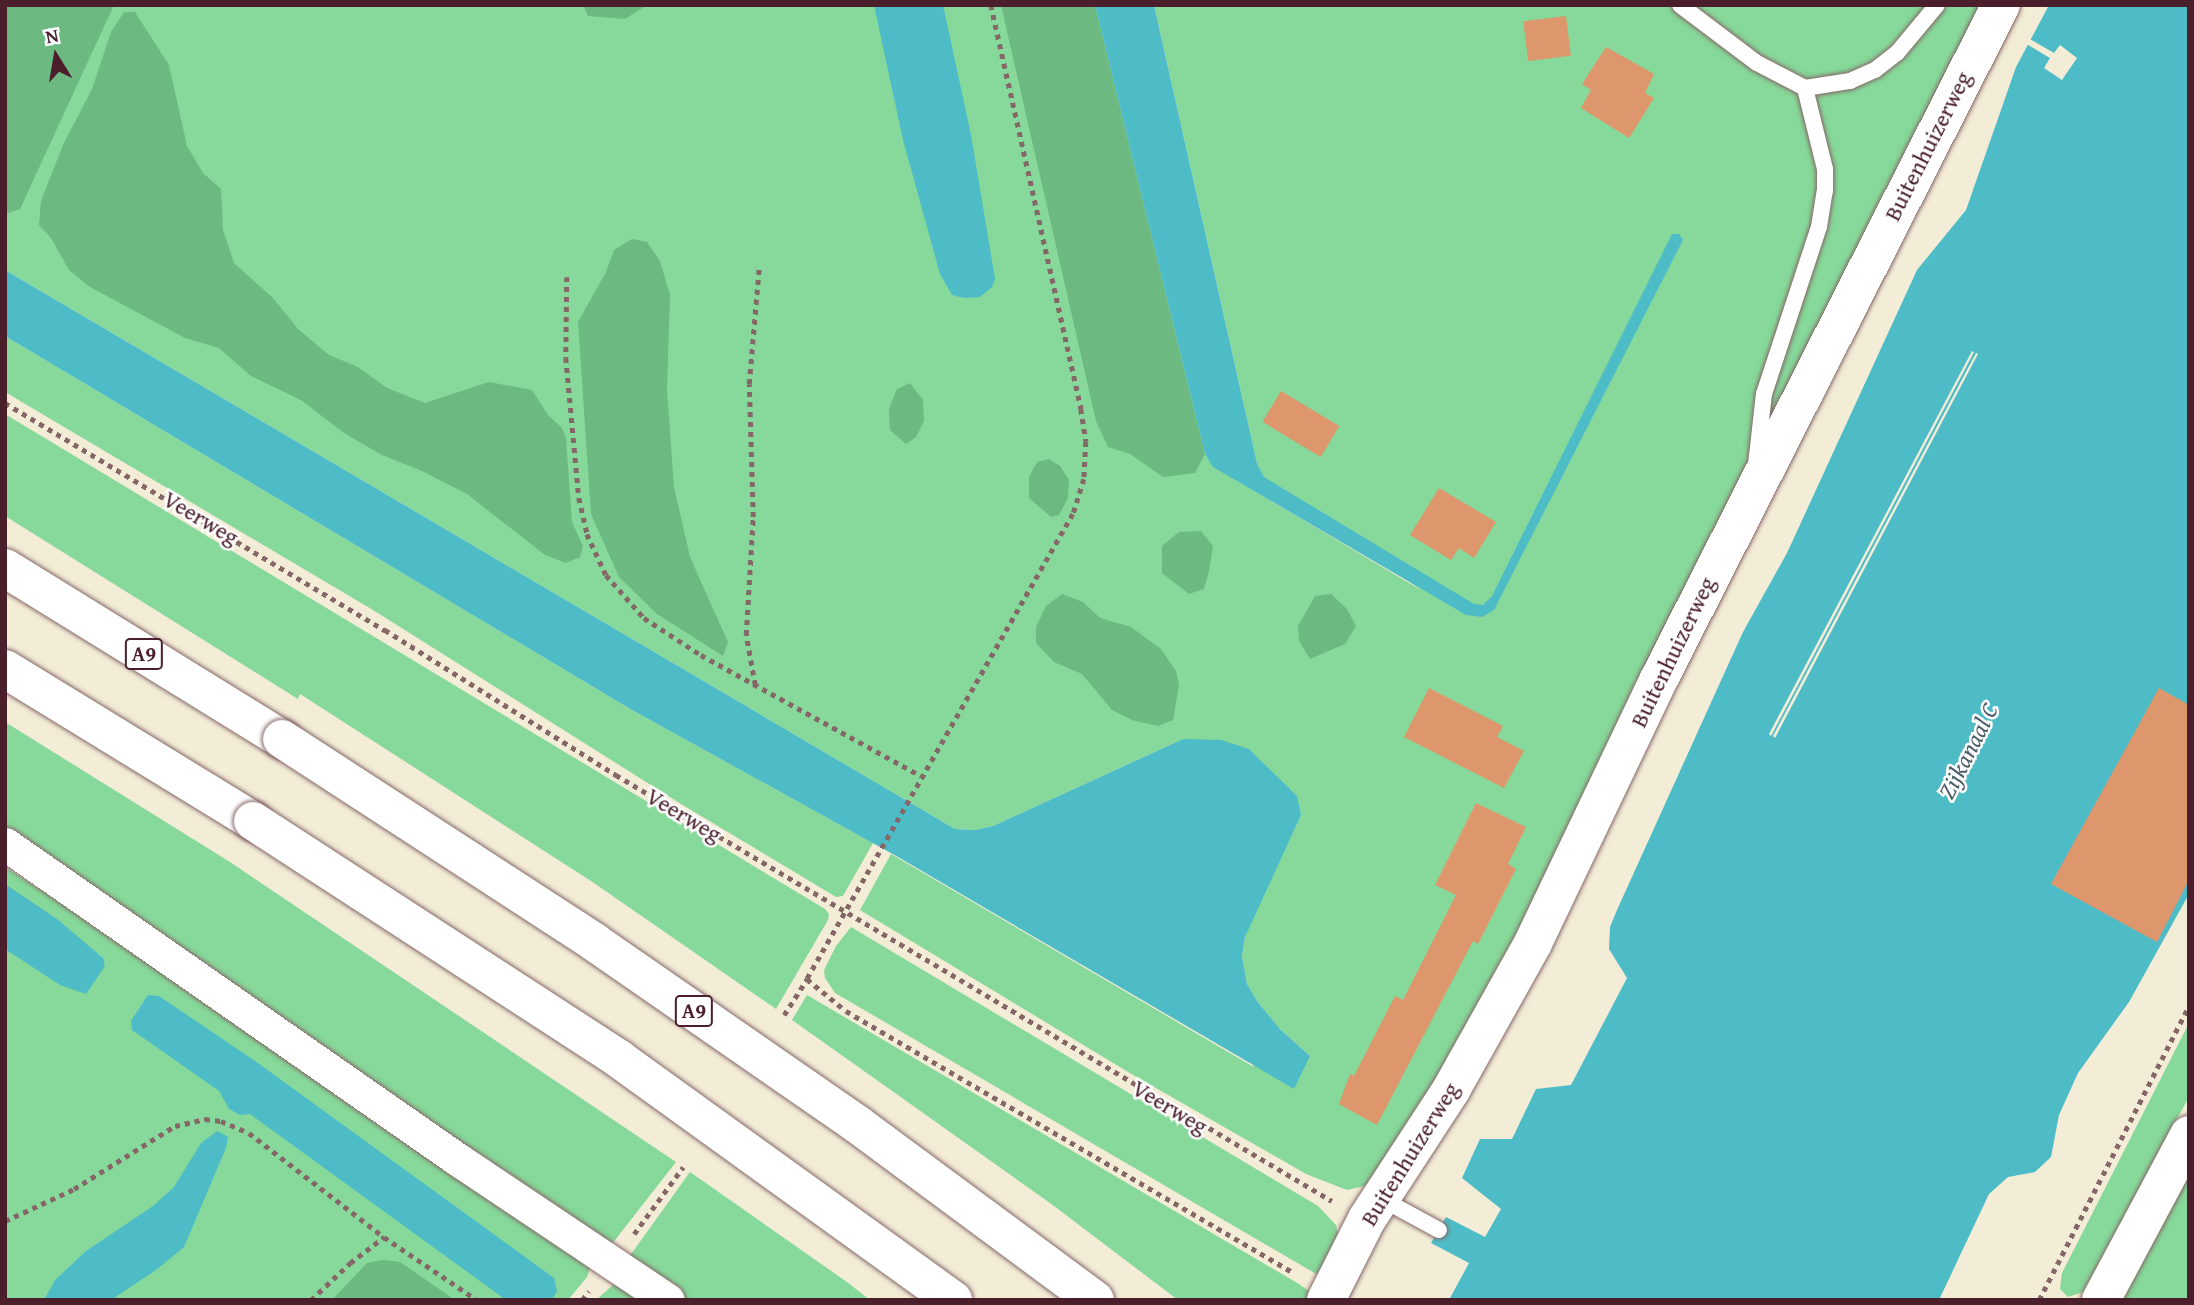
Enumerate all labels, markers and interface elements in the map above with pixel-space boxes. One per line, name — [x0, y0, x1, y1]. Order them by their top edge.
text: N — [43, 20, 61, 50]
north arrow — [21, 21, 91, 91]
street label: Buitenhuizerweg — [1878, 67, 1978, 225]
street label: Veerweg — [158, 485, 244, 551]
street label: Buitenhuizerweg — [1625, 572, 1721, 732]
road number: A9 — [125, 636, 163, 672]
water label: Zijkanaal C — [1932, 698, 2004, 804]
street label: Veerweg — [641, 782, 727, 848]
road number: A9 — [675, 993, 713, 1028]
street label: Veerweg — [1127, 1074, 1213, 1140]
street label: Buitenhuizerweg — [1355, 1077, 1465, 1231]

